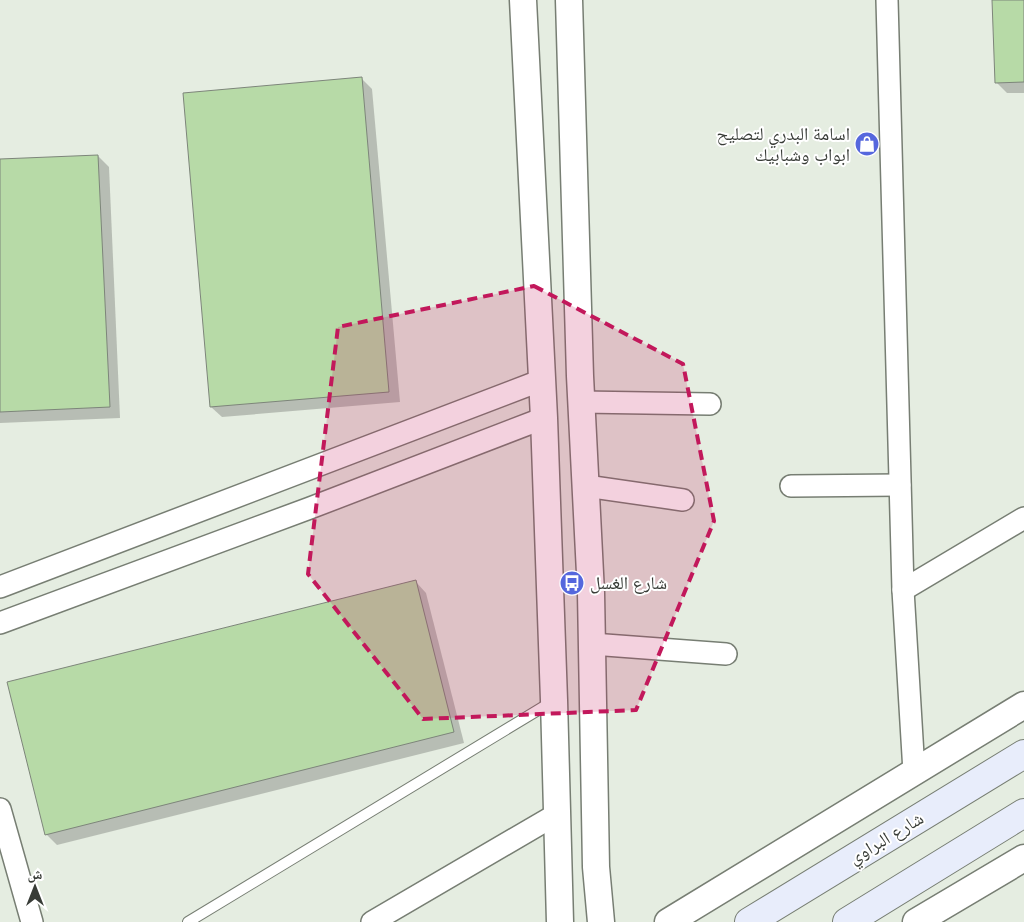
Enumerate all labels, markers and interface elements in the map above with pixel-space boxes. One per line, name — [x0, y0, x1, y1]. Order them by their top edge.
place label: اسامة البدري لتصليح ابواب وشبابيك — [716, 121, 850, 166]
shop icon: اسامة البدري لتصليح ابواب وشبابيك — [854, 131, 880, 157]
bus stop icon: شارع الغسل — [559, 570, 585, 596]
place label: شارع الغسل — [590, 570, 667, 594]
street label: شارع البراوي — [844, 805, 929, 872]
north arrow — [10, 862, 60, 912]
text: ش — [28, 864, 43, 883]

